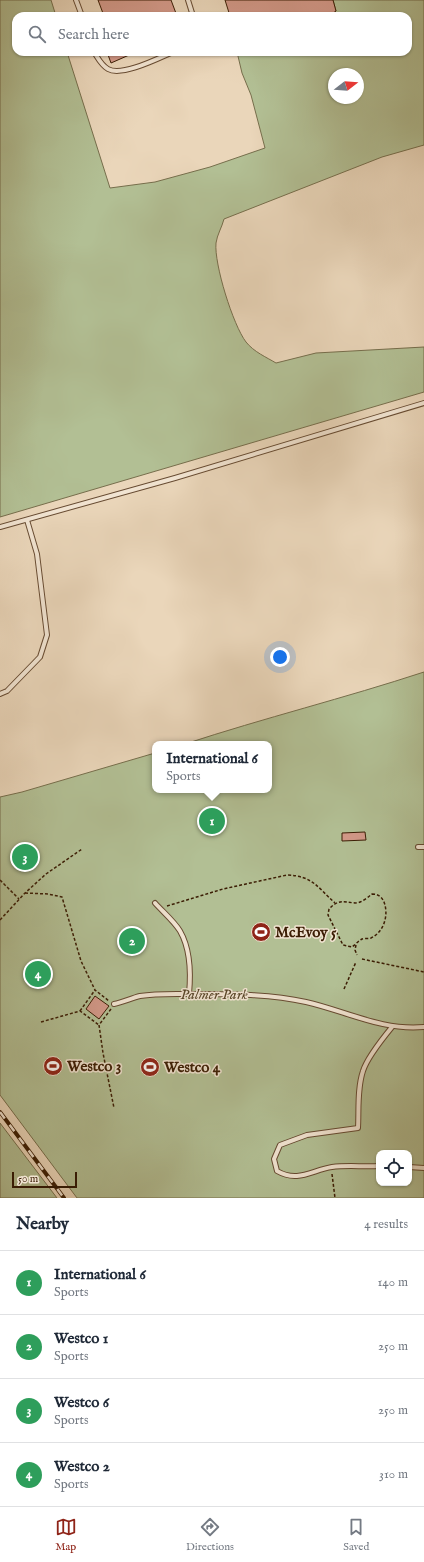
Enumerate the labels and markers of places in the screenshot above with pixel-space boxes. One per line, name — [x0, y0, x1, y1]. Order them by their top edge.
pin: 1 — [199, 806, 225, 836]
pin: 3 — [12, 842, 38, 872]
sports icon: McEvoy 5 — [250, 921, 272, 943]
place label: McEvoy 5 — [275, 923, 337, 942]
pin: 2 — [119, 926, 145, 956]
pin: 4 — [25, 959, 51, 989]
sports icon: Westco 3 — [42, 1055, 64, 1077]
sports icon: Westco 4 — [139, 1056, 161, 1078]
place label: Westco 3 — [66, 1057, 121, 1076]
place label: Westco 4 — [163, 1058, 221, 1077]

